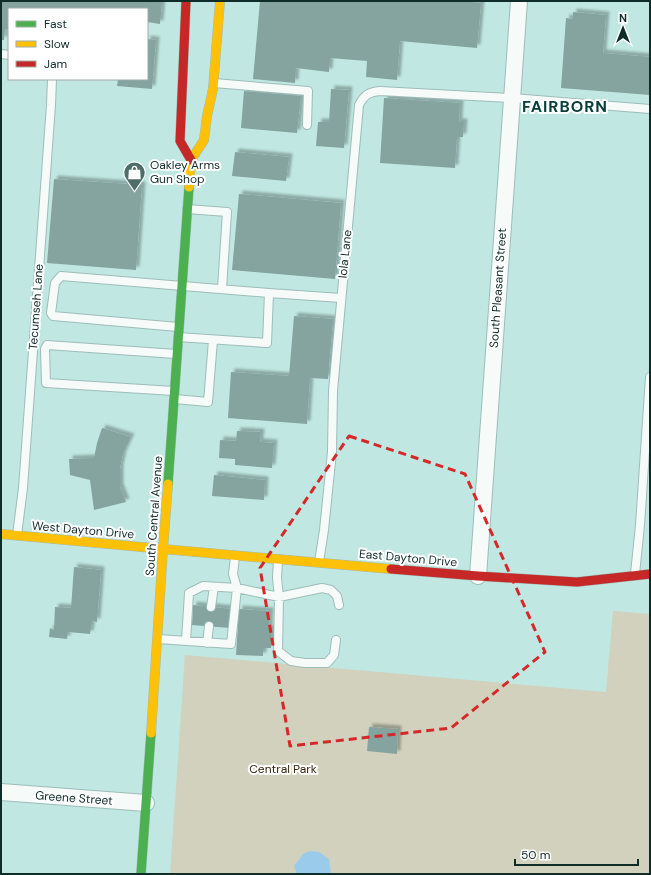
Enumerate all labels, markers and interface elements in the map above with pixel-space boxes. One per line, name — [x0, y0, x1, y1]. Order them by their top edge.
legend — [8, 8, 148, 80]
north arrow — [603, 8, 643, 48]
text: N — [619, 11, 627, 25]
text: Fast — [44, 16, 67, 32]
text: Slow — [44, 36, 70, 52]
text: Jam — [44, 56, 67, 72]
district label: FAIRBORN — [522, 96, 608, 117]
place label: Oakley Arms Gun Shop — [150, 157, 220, 187]
shop icon: Oakley Arms Gun Shop — [122, 159, 148, 192]
street label: South Pleasant Street — [486, 227, 510, 348]
street label: Iola Lane — [334, 229, 356, 279]
street label: Tecumseh Lane — [25, 263, 47, 351]
street label: South Central Avenue — [142, 455, 166, 577]
street label: West Dayton Drive — [31, 518, 135, 542]
street label: East Dayton Drive — [358, 546, 458, 570]
park label: Central Park — [249, 761, 317, 777]
street label: Greene Street — [35, 787, 114, 809]
scale bar — [515, 841, 638, 867]
text: 50 m — [521, 847, 550, 863]

